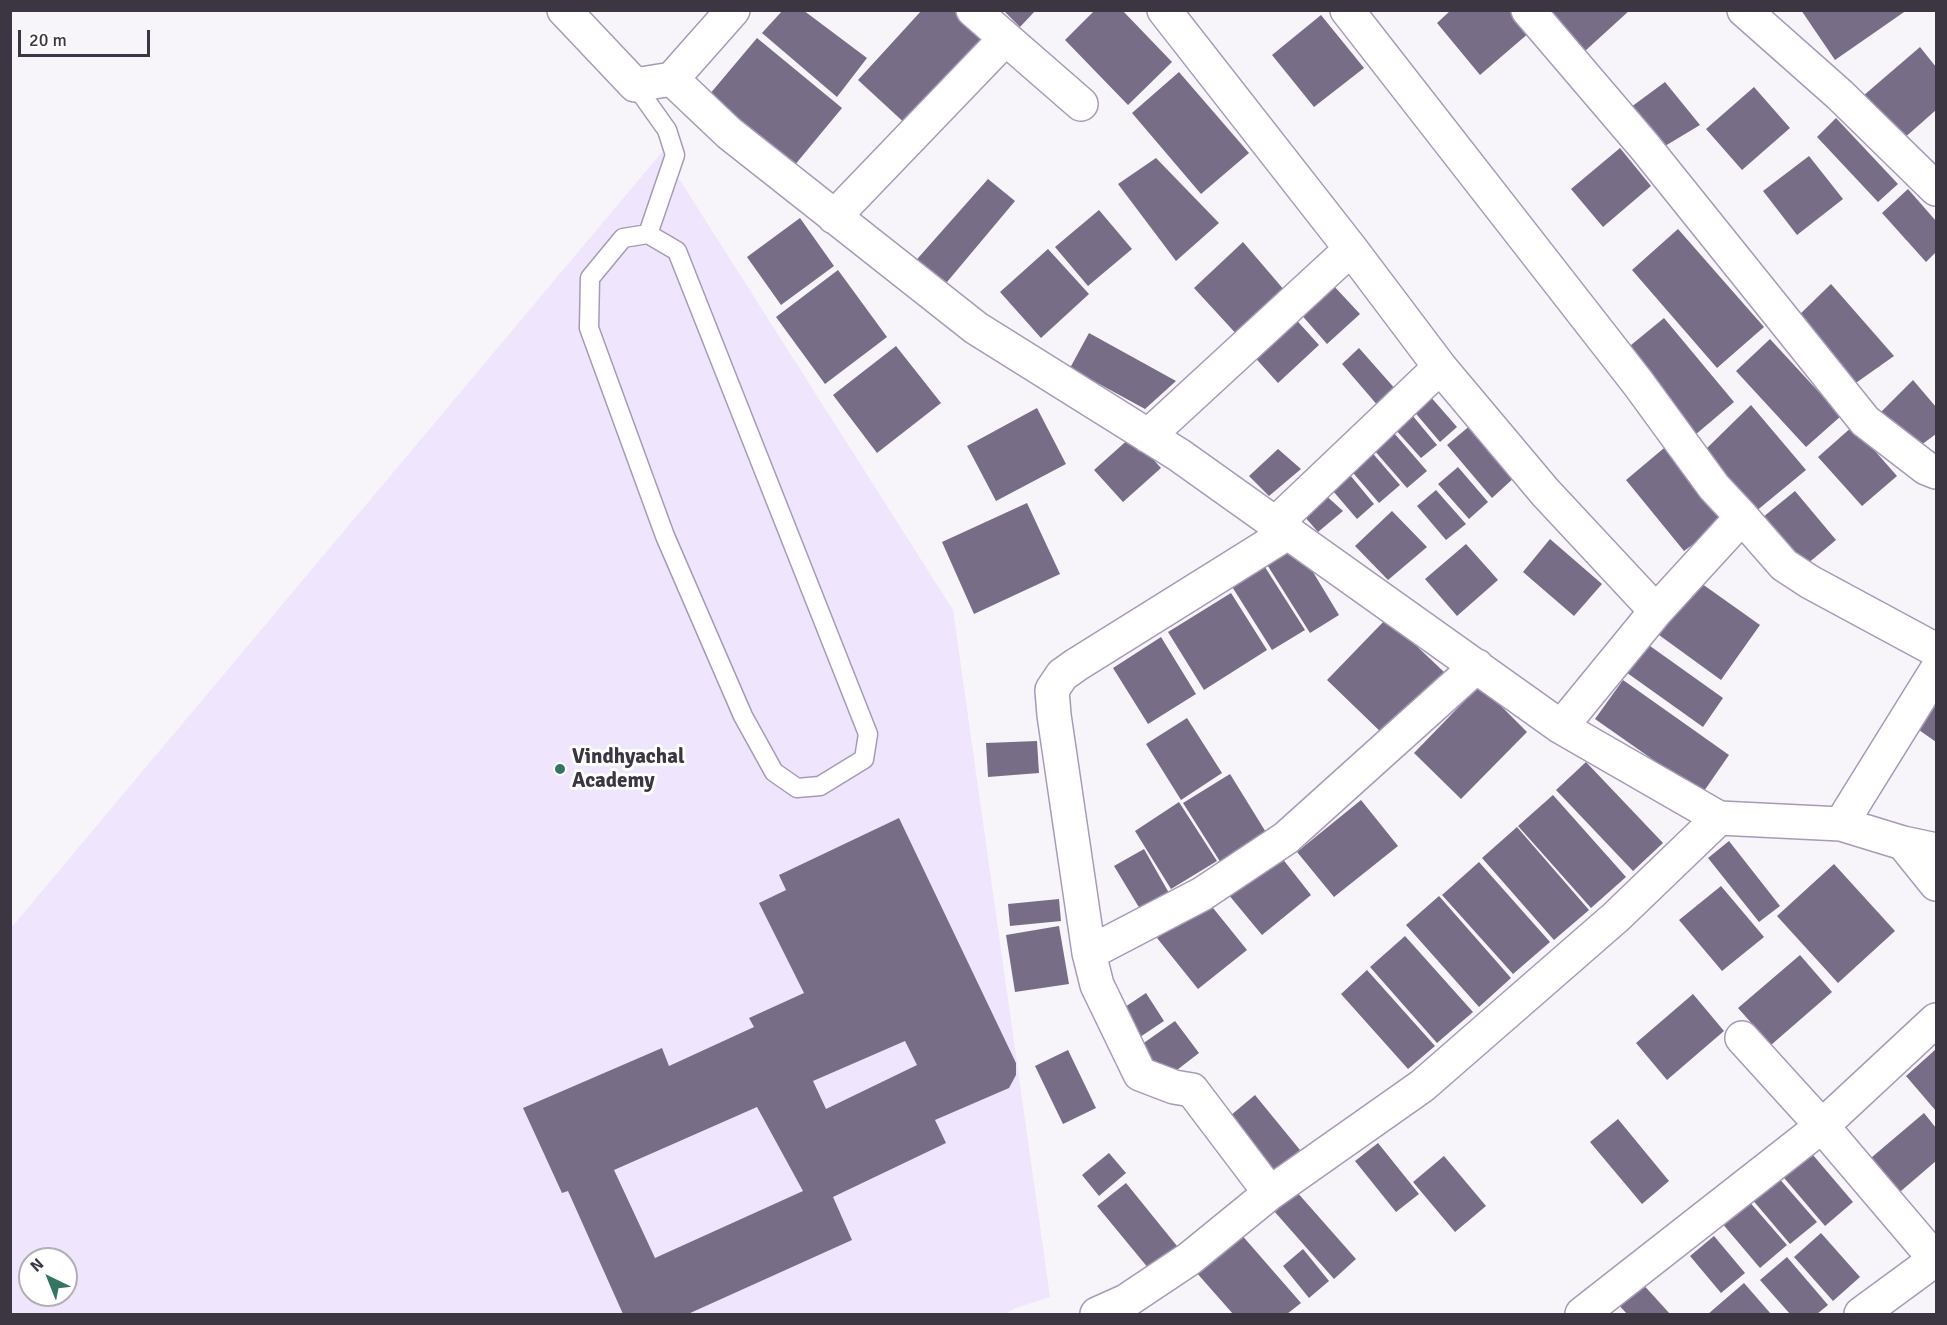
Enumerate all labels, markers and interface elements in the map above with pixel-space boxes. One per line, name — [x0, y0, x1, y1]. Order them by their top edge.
scale bar — [21, 18, 153, 56]
text: 20 m — [29, 29, 67, 51]
place label: Vindhyachal Academy — [572, 744, 685, 794]
marker: Vindhyachal Academy — [553, 762, 567, 776]
north arrow — [18, 1247, 78, 1307]
text: N — [26, 1254, 48, 1276]

